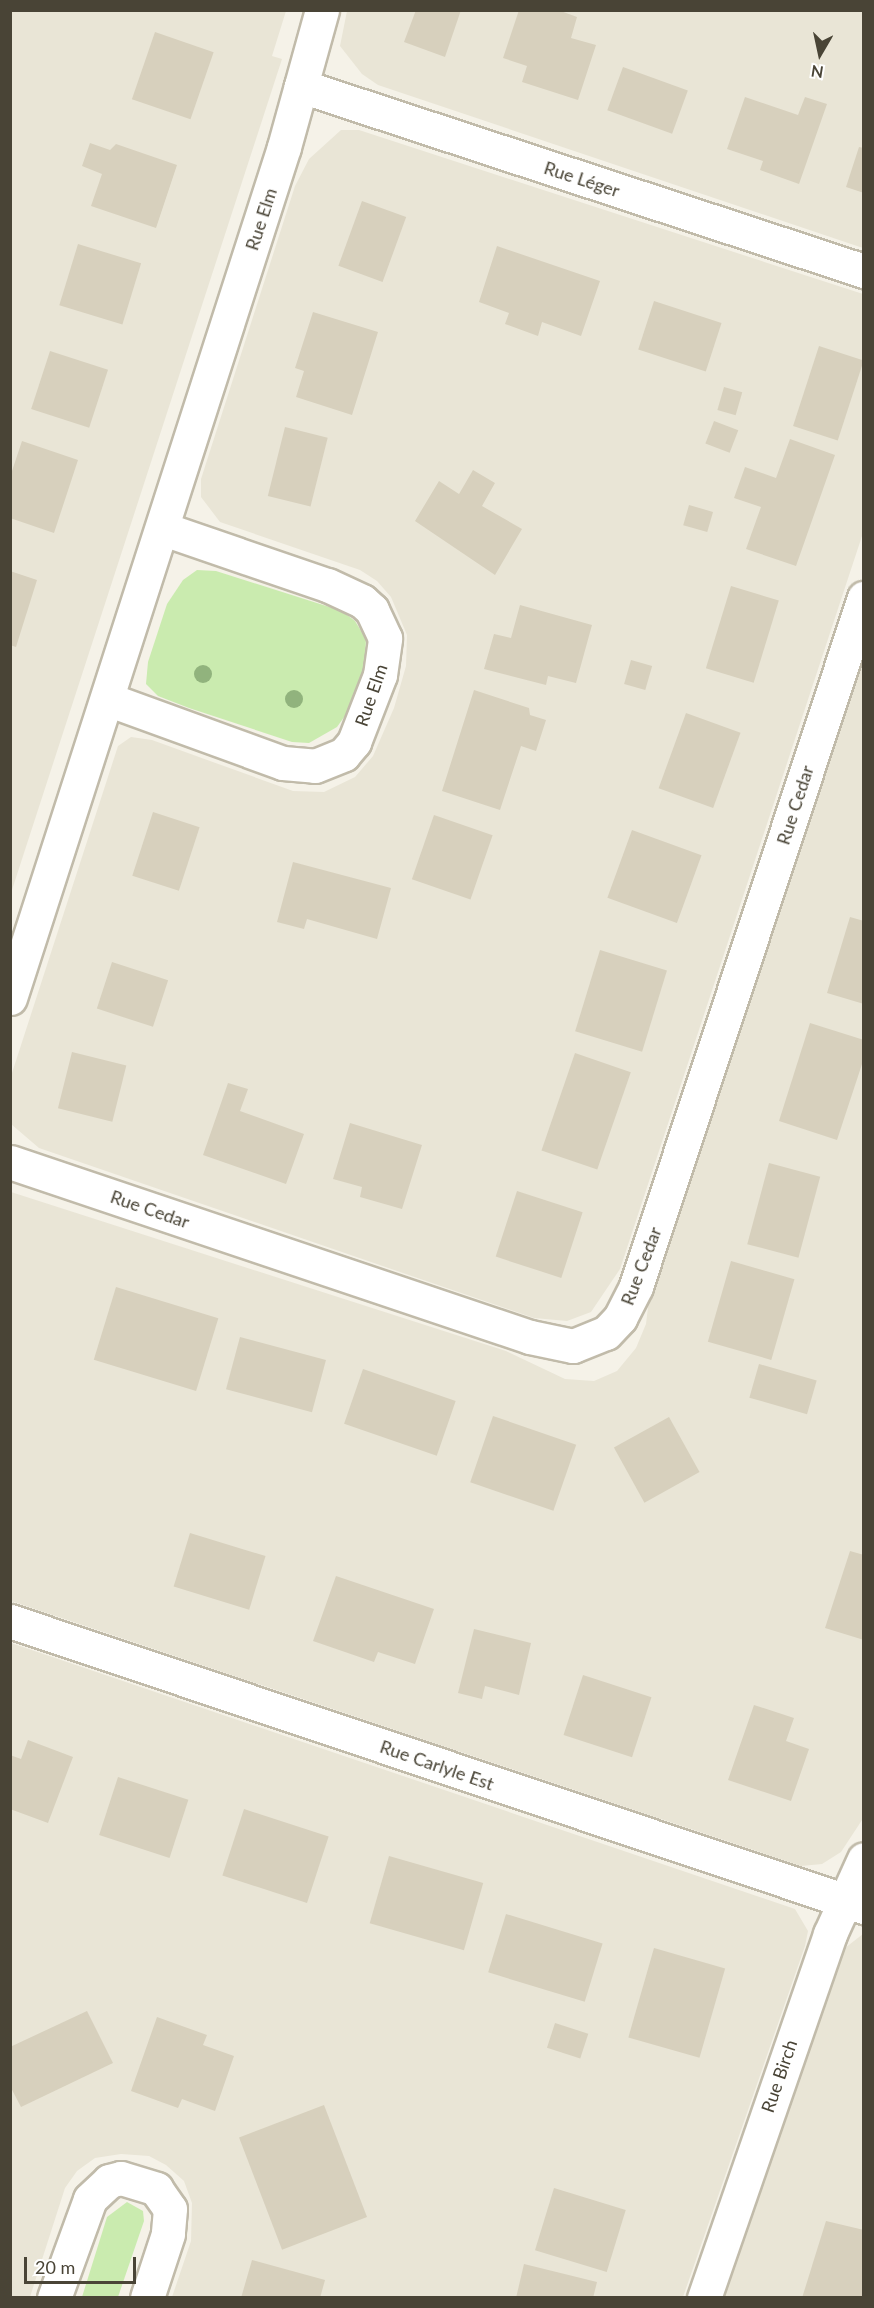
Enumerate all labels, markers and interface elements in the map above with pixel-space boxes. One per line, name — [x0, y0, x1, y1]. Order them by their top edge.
north arrow — [790, 24, 850, 84]
text: N — [810, 62, 825, 83]
street label: Rue Léger — [541, 157, 623, 201]
street label: Rue Elm — [241, 185, 281, 253]
street label: Rue Elm — [350, 661, 392, 729]
street label: Rue Cedar — [772, 763, 818, 847]
street label: Rue Cedar — [108, 1185, 192, 1233]
street label: Rue Cedar — [616, 1224, 666, 1308]
street label: Rue Carlyle Est — [377, 1735, 497, 1795]
street label: Rue Birch — [756, 2037, 802, 2115]
scale bar — [27, 2245, 140, 2283]
text: 20 m — [35, 2256, 75, 2278]

